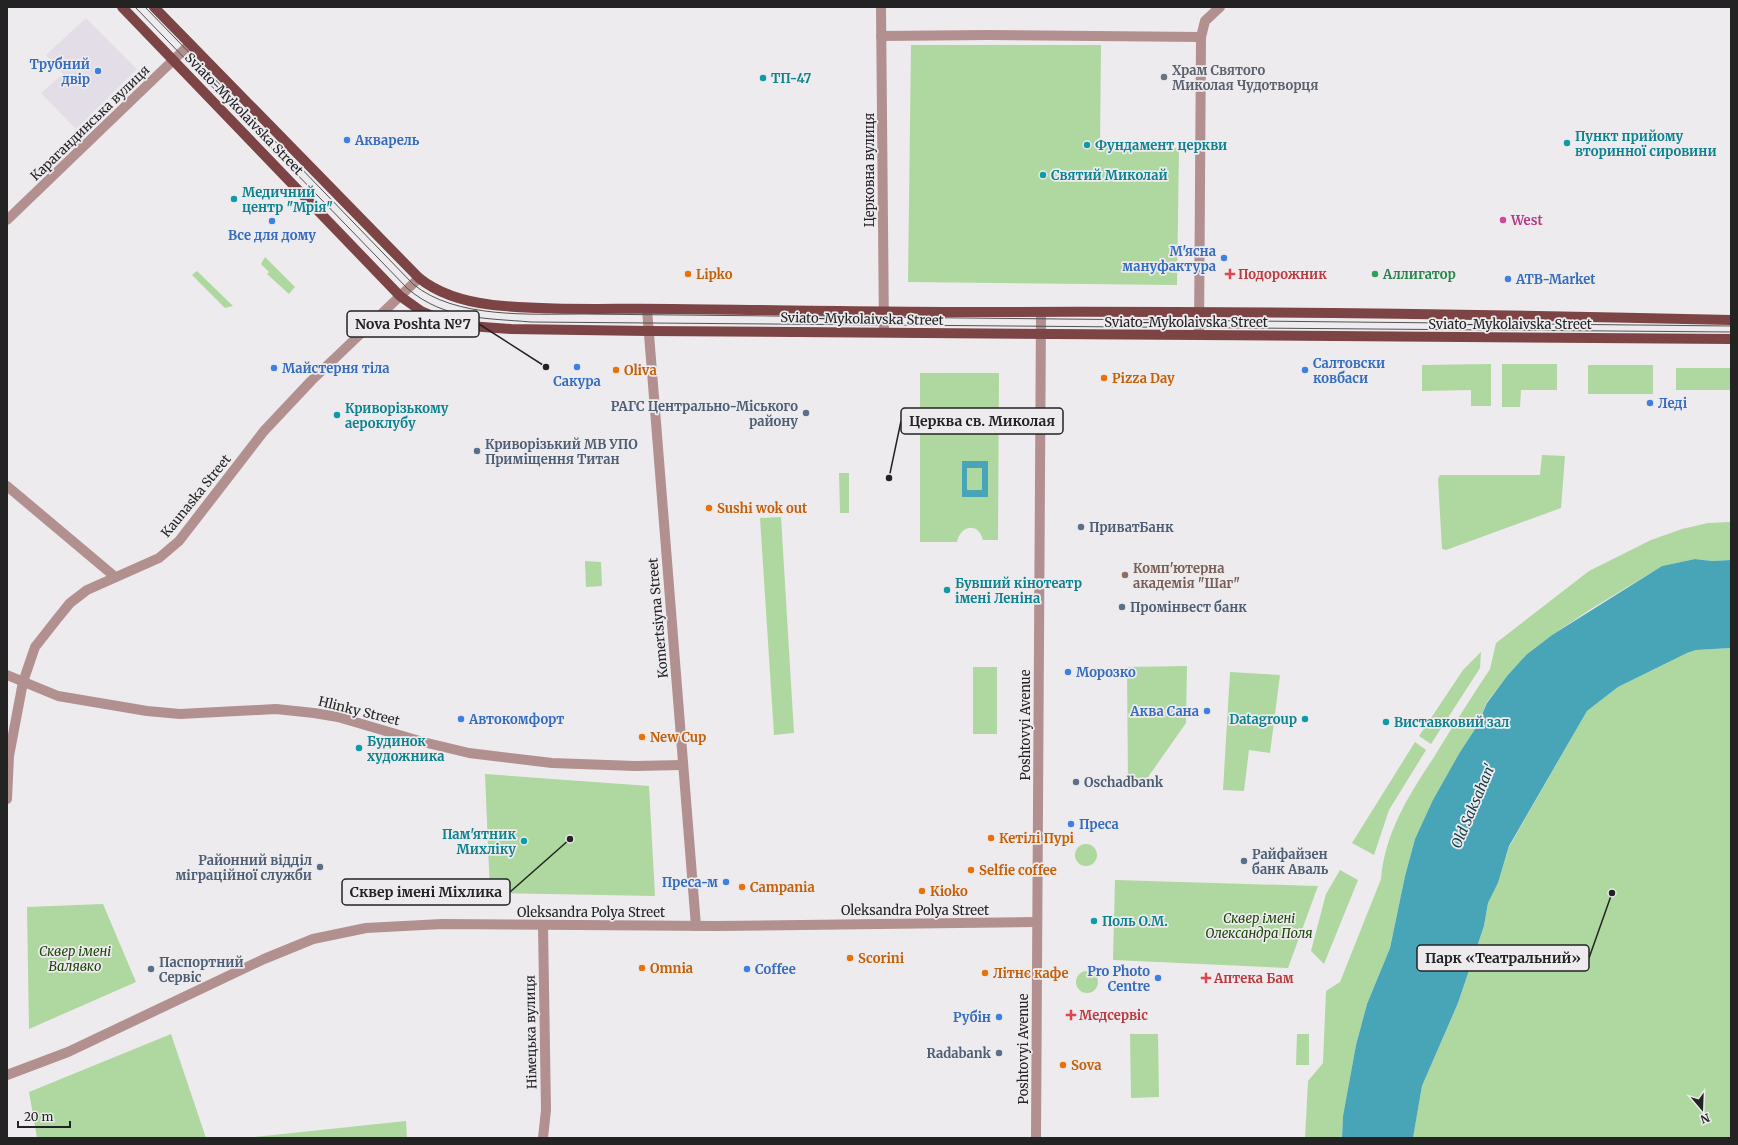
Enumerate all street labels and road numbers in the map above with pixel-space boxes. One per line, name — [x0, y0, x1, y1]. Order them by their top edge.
street label: Sviato-Mykolaivska Street — [181, 49, 307, 179]
street label: Карагандинська вулиця — [27, 61, 153, 184]
street label: Церковна вулиця — [861, 112, 878, 227]
street label: Sviato-Mykolaivska Street — [780, 309, 944, 329]
street label: Sviato-Mykolaivska Street — [1104, 314, 1268, 331]
street label: Sviato-Mykolaivska Street — [1428, 316, 1592, 333]
street label: Kaunaska Street — [157, 451, 235, 541]
street label: Komertsiyna Street — [644, 557, 672, 679]
street label: Poshtovyi Avenue — [1017, 669, 1034, 780]
street label: Hlinky Street — [317, 693, 401, 729]
street label: Oleksandra Polya Street — [841, 902, 989, 919]
street label: Oleksandra Polya Street — [517, 904, 665, 921]
street label: Німецька вулиця — [522, 975, 540, 1089]
street label: Poshtovyi Avenue — [1015, 993, 1032, 1104]

